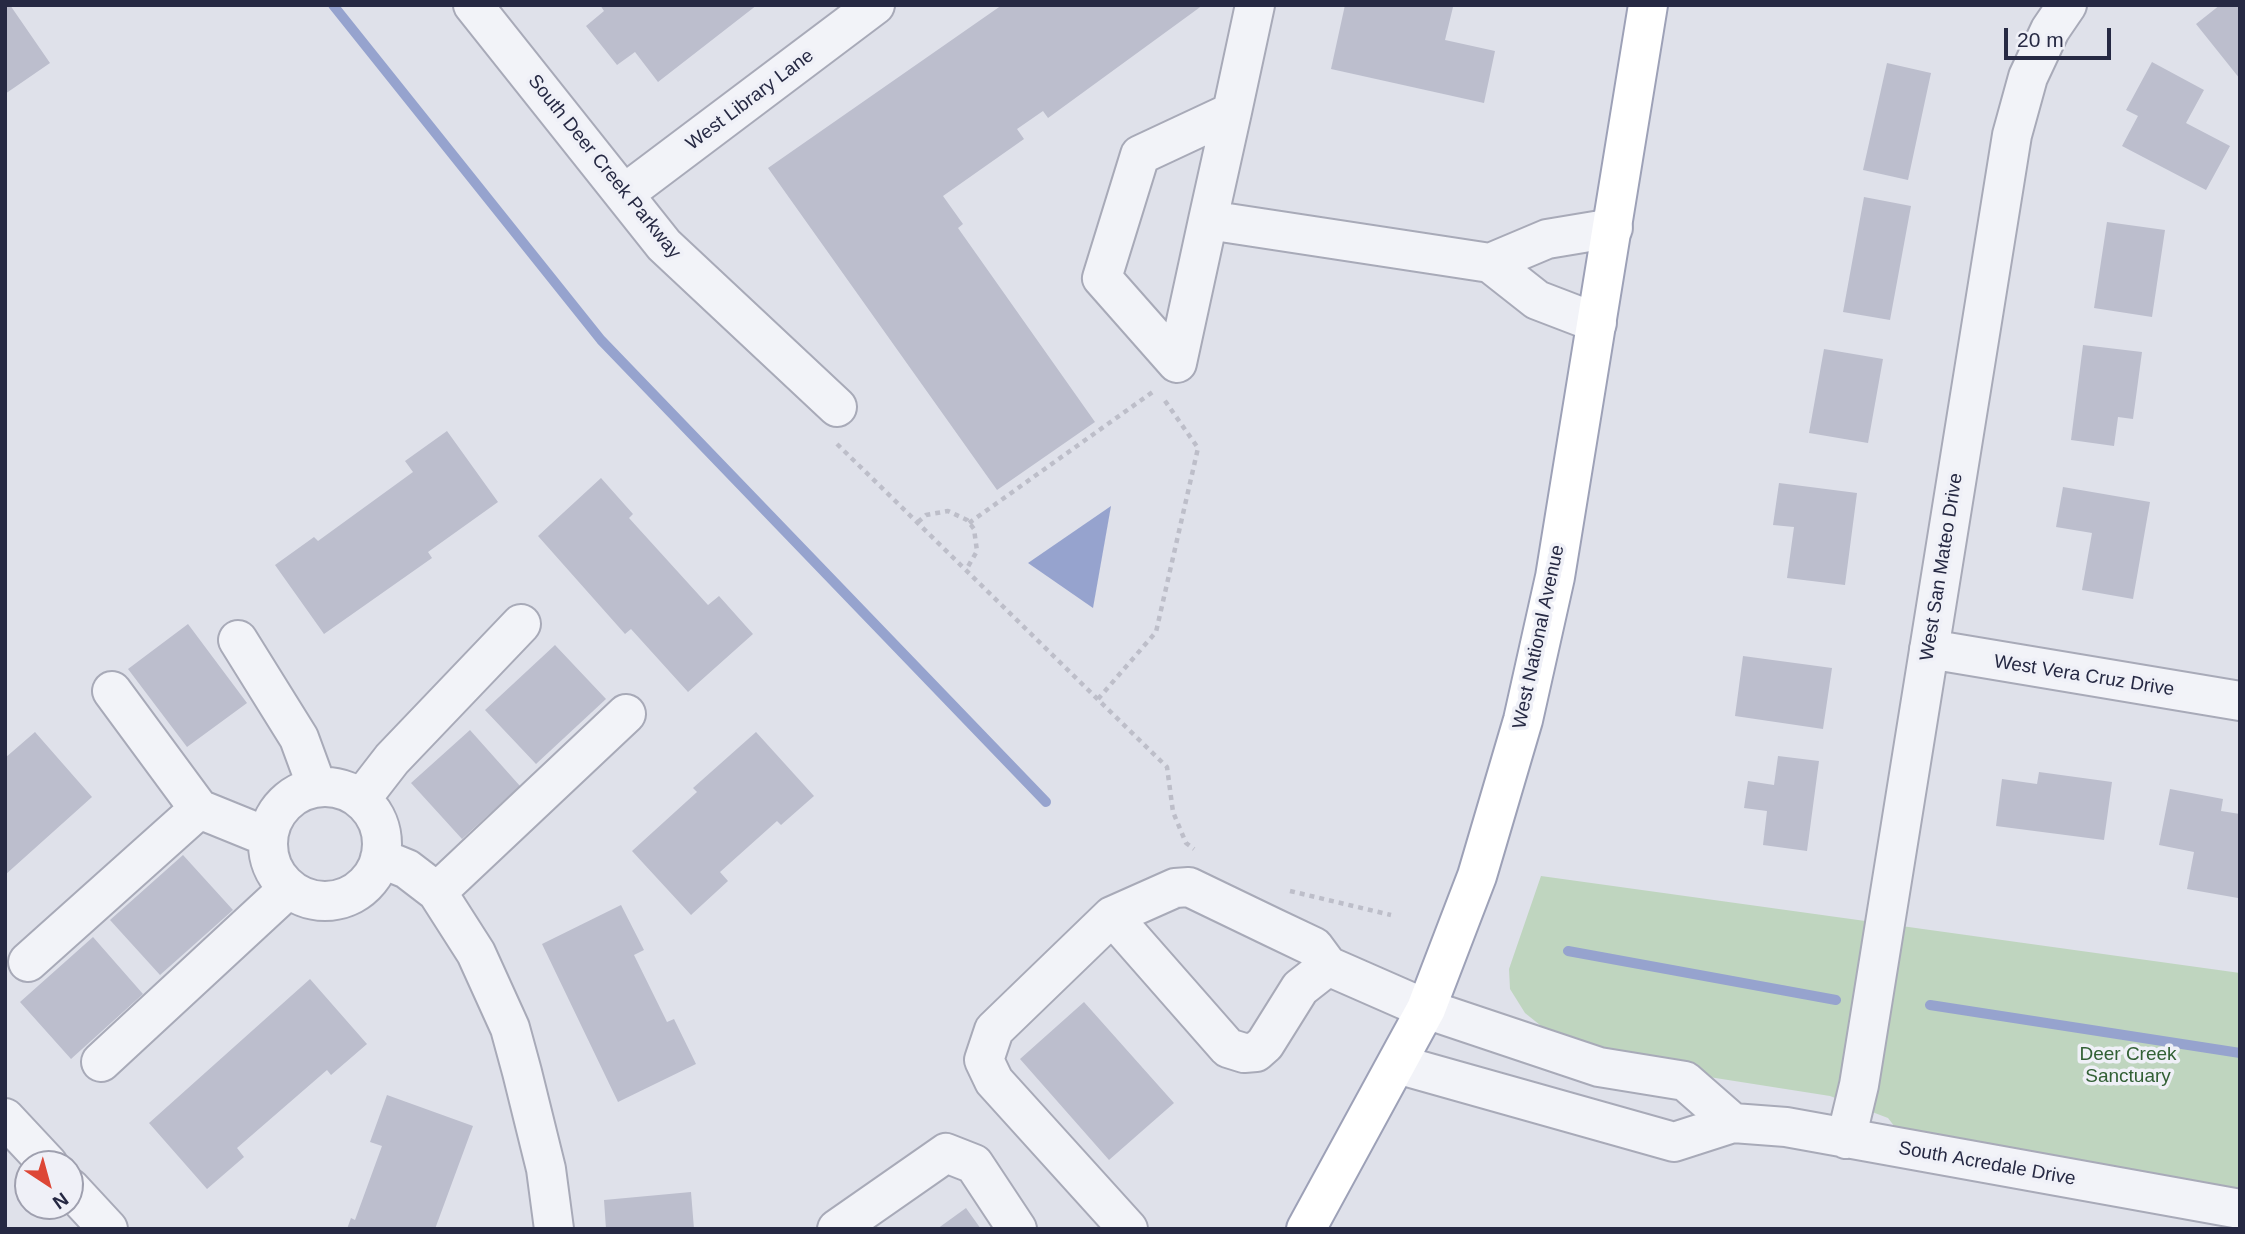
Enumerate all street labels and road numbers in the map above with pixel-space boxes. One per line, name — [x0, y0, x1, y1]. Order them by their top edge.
street label: West Library Lane — [682, 45, 818, 155]
street label: South Deer Creek Parkway — [523, 70, 685, 264]
street label: West San Mateo Drive — [1916, 472, 1968, 662]
street label: West National Avenue — [1508, 543, 1570, 731]
street label: West Vera Cruz Drive — [1992, 650, 2176, 702]
street label: South Acredale Drive — [1897, 1137, 2077, 1191]

